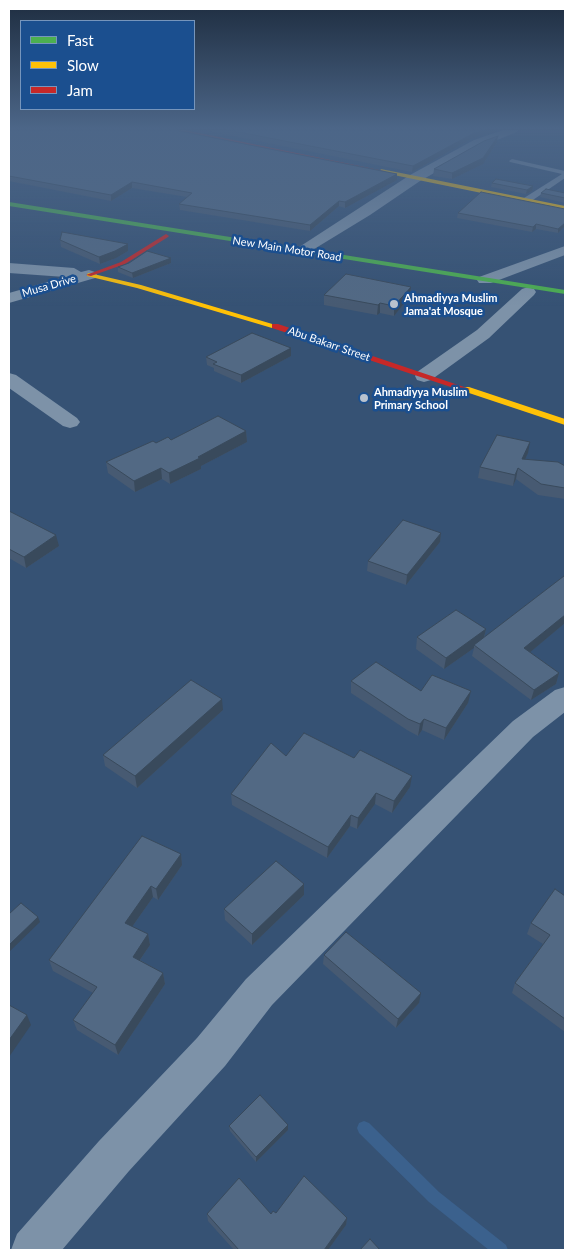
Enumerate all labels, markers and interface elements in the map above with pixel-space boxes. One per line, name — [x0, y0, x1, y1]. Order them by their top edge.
legend — [20, 20, 195, 110]
text: Fast — [67, 31, 94, 49]
text: Slow — [67, 56, 99, 74]
text: Jam — [67, 81, 93, 99]
street label: New Main Motor Road — [232, 234, 342, 264]
street label: Musa Drive — [20, 272, 78, 300]
place label: Ahmadiyya Muslim Jama'at Mosque — [404, 291, 497, 317]
marker: Ahmadiyya Muslim Jama'at Mosque — [388, 298, 400, 310]
street label: Abu Bakarr Street — [286, 324, 372, 364]
place label: Ahmadiyya Muslim Primary School — [374, 385, 467, 411]
marker: Ahmadiyya Muslim Primary School — [358, 392, 370, 404]

